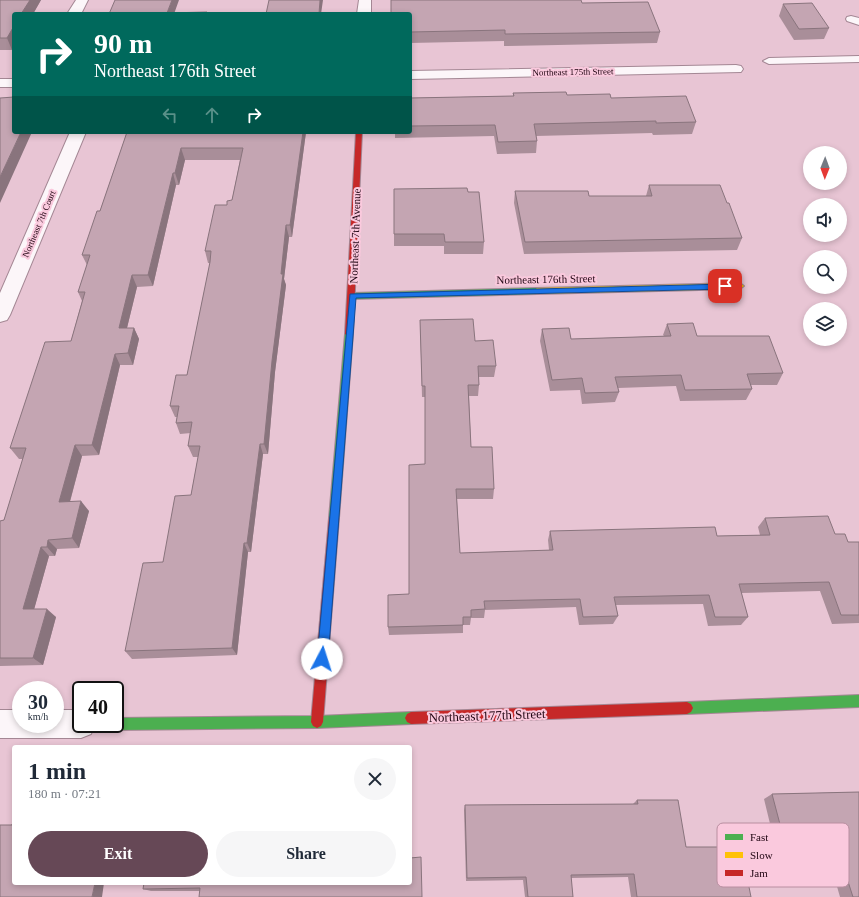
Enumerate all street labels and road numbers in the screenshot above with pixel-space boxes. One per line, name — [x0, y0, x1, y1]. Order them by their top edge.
street label: Northeast 175th Street — [532, 66, 614, 78]
street label: Northeast 7th Avenue — [347, 188, 363, 284]
street label: Northeast 7th Court — [20, 189, 58, 259]
street label: Northeast 176th Street — [496, 272, 596, 286]
street label: Northeast 177th Street — [428, 706, 546, 725]

